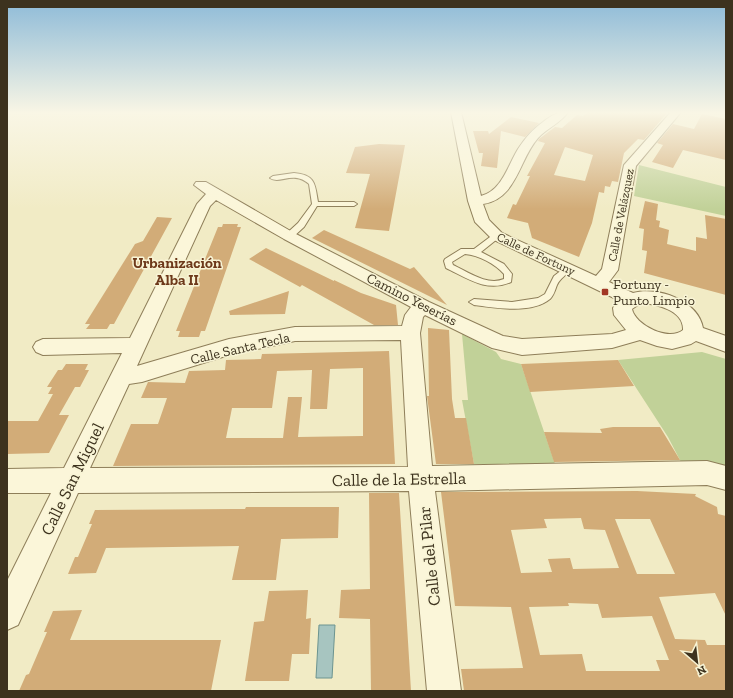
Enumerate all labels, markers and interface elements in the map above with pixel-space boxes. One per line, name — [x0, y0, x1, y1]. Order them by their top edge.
street label: Calle de Velázquez — [605, 167, 637, 263]
street label: Calle de Fortuny — [495, 230, 578, 279]
district label: Urbanización Alba II — [132, 254, 222, 289]
street label: Camino Yeserías — [364, 269, 460, 330]
place label: Fortuny - Punto Limpio — [613, 276, 695, 309]
marker: Fortuny - Punto Limpio — [600, 287, 610, 297]
street label: Calle Santa Tecla — [189, 329, 292, 368]
street label: Calle San Miguel — [36, 419, 108, 538]
street label: Calle de la Estrella — [332, 468, 466, 490]
street label: Calle del Pilar — [414, 505, 444, 607]
north arrow — [677, 642, 717, 682]
text: N — [694, 663, 708, 678]

